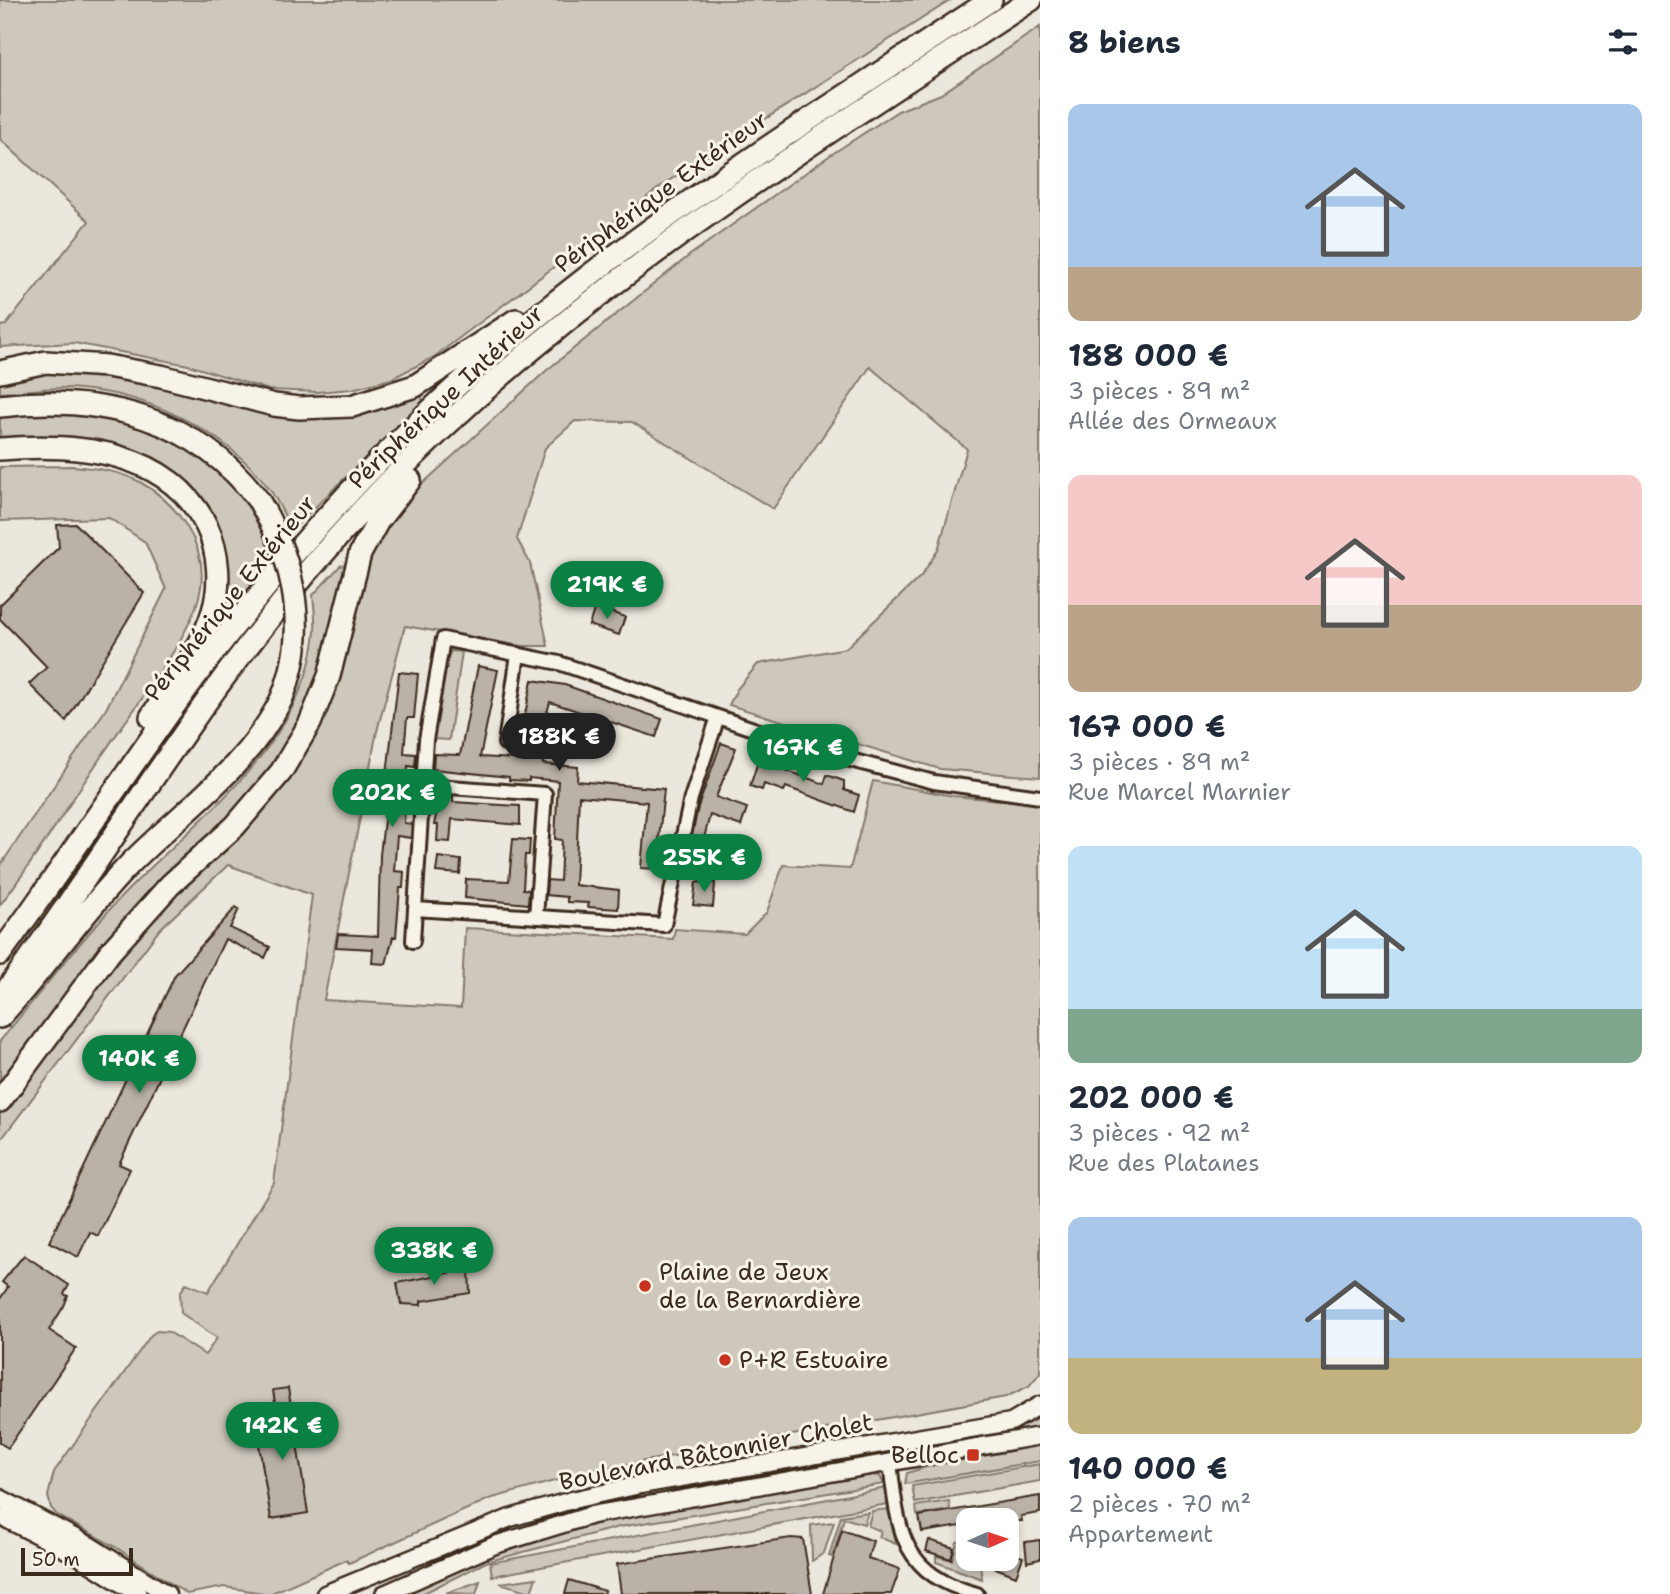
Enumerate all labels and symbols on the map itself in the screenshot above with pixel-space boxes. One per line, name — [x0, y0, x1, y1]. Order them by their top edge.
street label: Périphérique Extérieur — [548, 104, 774, 280]
street label: Périphérique Intérieur — [341, 298, 551, 496]
street label: Périphérique Extérieur — [137, 488, 323, 708]
pin: 219K € — [550, 562, 664, 621]
pin: 188K € — [502, 714, 616, 773]
pin: 167K € — [746, 724, 860, 784]
pin: 202K € — [335, 770, 449, 829]
pin: 255K € — [647, 834, 761, 894]
pin: 140K € — [82, 1036, 196, 1095]
pin: 338K € — [377, 1228, 491, 1287]
place label: Plaine de Jeux de la Bernardière — [659, 1256, 861, 1316]
marker: Plaine de Jeux de la Bernardière — [637, 1278, 653, 1294]
place label: P+R Estuaire — [739, 1344, 889, 1376]
marker: P+R Estuaire — [717, 1352, 733, 1368]
pin: 142K € — [225, 1402, 339, 1462]
street label: Boulevard Bâtonnier Cholet — [556, 1406, 876, 1498]
place label: Belloc — [891, 1439, 959, 1471]
marker: Belloc — [965, 1447, 981, 1463]
north arrow — [956, 1508, 1018, 1572]
scale bar — [21, 1545, 133, 1577]

